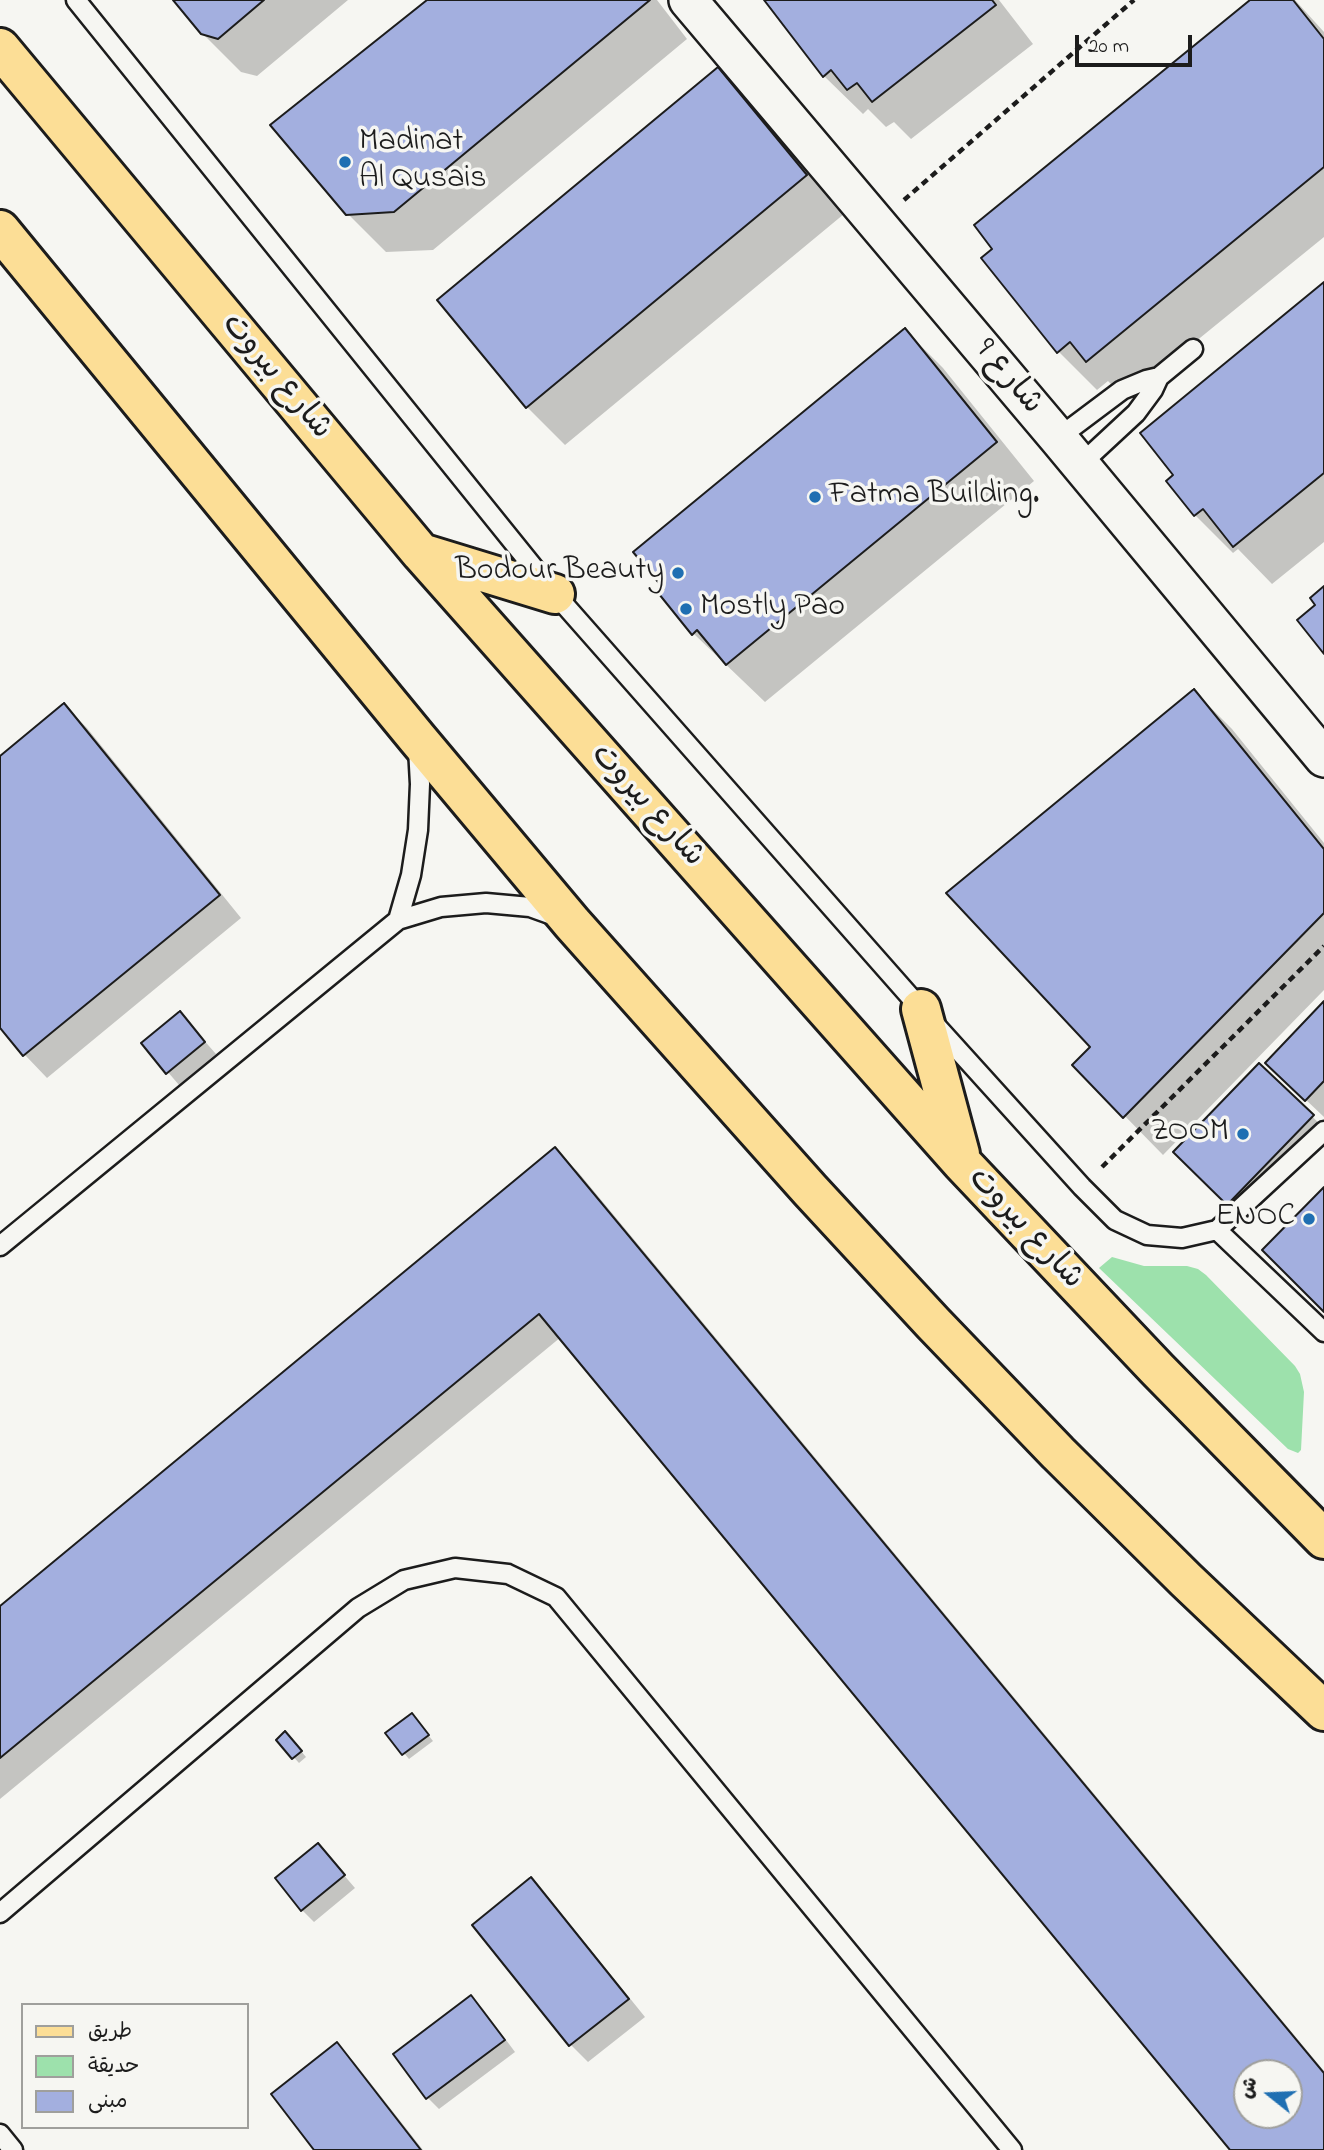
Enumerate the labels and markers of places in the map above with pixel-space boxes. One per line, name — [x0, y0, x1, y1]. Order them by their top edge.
place label: Madinat Al Qusais — [359, 125, 486, 200]
marker: Madinat Al Qusais — [337, 154, 353, 170]
place label: Fatma Building. — [829, 478, 1039, 516]
marker: Fatma Building. — [807, 489, 823, 505]
place label: Bodour Beauty — [455, 554, 664, 592]
marker: Bodour Beauty — [670, 565, 686, 581]
place label: Mostly Pao — [700, 590, 845, 628]
marker: Mostly Pao — [678, 601, 694, 617]
place label: ZOOM — [1151, 1115, 1229, 1153]
marker: ZOOM — [1235, 1126, 1251, 1142]
place label: ENOC — [1215, 1200, 1295, 1238]
marker: ENOC — [1301, 1211, 1317, 1227]

